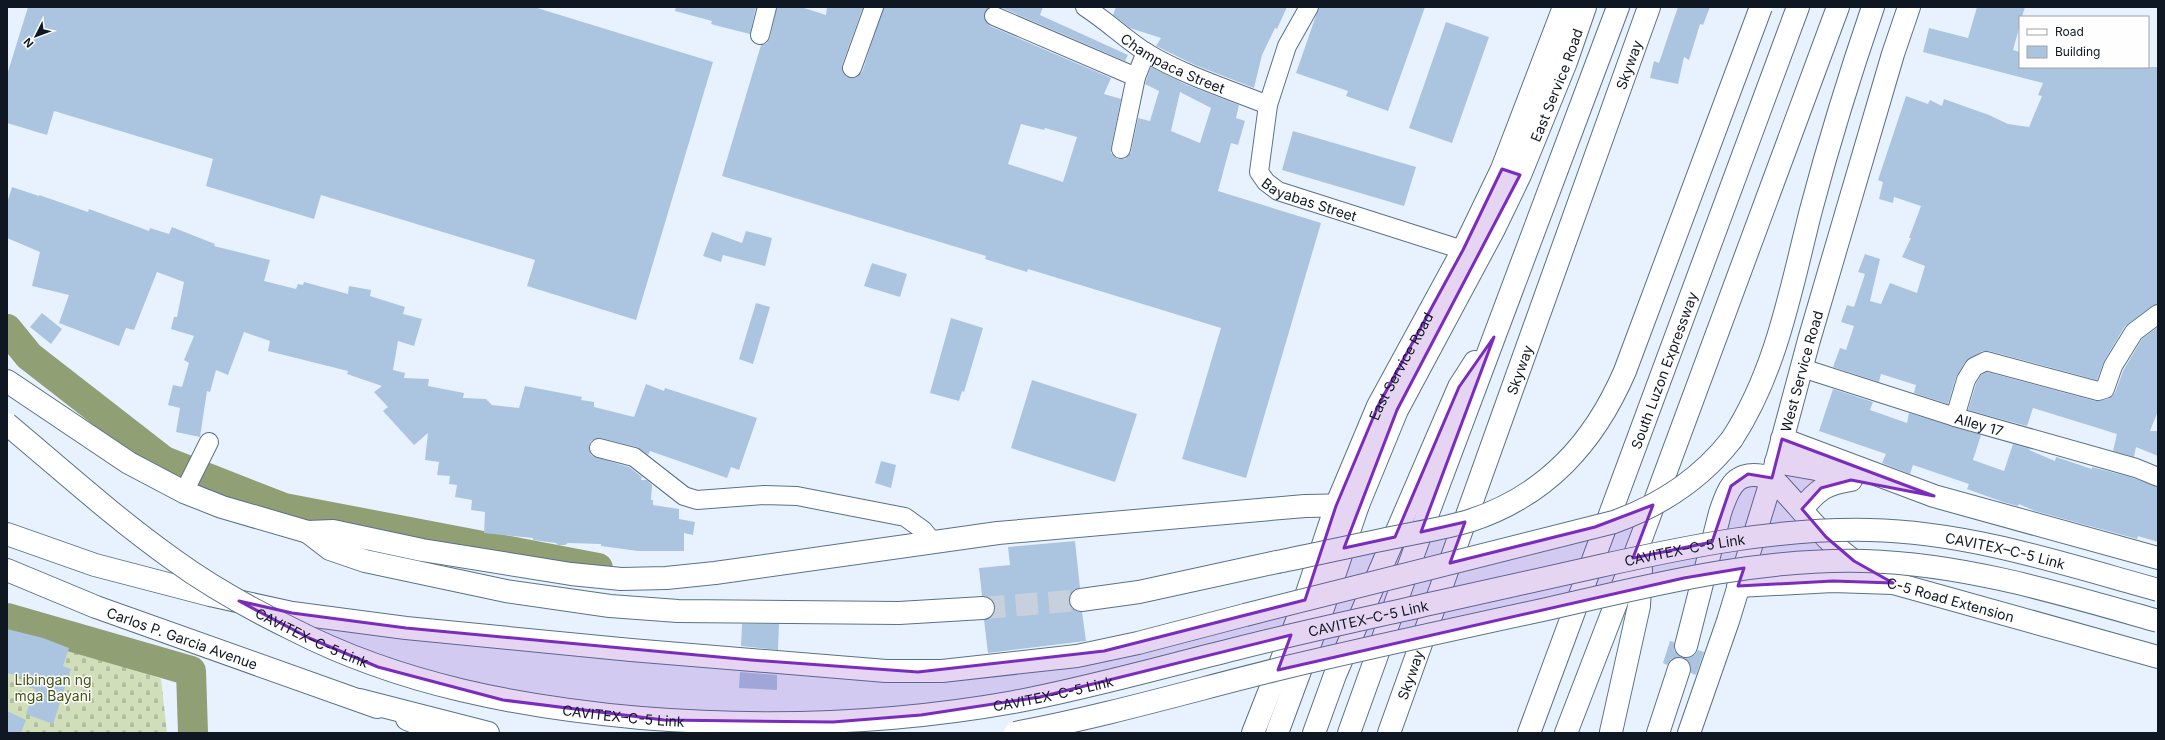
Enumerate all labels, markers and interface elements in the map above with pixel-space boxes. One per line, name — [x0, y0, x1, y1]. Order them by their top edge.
north arrow — [16, 16, 56, 56]
legend — [2019, 16, 2149, 68]
text: Road — [2055, 24, 2084, 39]
street label: East Service Road — [1526, 26, 1585, 144]
street label: Champaca Street — [1118, 29, 1228, 96]
text: N — [21, 35, 37, 50]
street label: Skyway — [1612, 37, 1645, 92]
text: Building — [2055, 44, 2100, 59]
street label: Bayabas Street — [1259, 174, 1360, 224]
street label: South Luzon Expressway — [1627, 289, 1700, 451]
street label: West Service Road — [1776, 308, 1826, 434]
street label: East Service Road — [1365, 309, 1436, 422]
street label: Skyway — [1502, 342, 1536, 397]
street label: Alley 17 — [1953, 409, 2006, 439]
street label: CAVITEX–C-5 Link — [1944, 529, 2068, 572]
street label: CAVITEX–C-5 Link — [1623, 530, 1746, 569]
street label: C-5 Road Extension — [1887, 574, 2016, 625]
street label: CAVITEX–C-5 Link — [1306, 596, 1430, 640]
street label: Carlos P. Garcia Avenue — [105, 603, 260, 672]
street label: CAVITEX–C-5 Link — [253, 604, 371, 670]
street label: Skyway — [1393, 647, 1427, 702]
park label: Libingan ng mga Bayani — [14, 671, 92, 704]
street label: CAVITEX–C-5 Link — [992, 672, 1115, 714]
street label: CAVITEX–C-5 Link — [561, 701, 685, 729]

